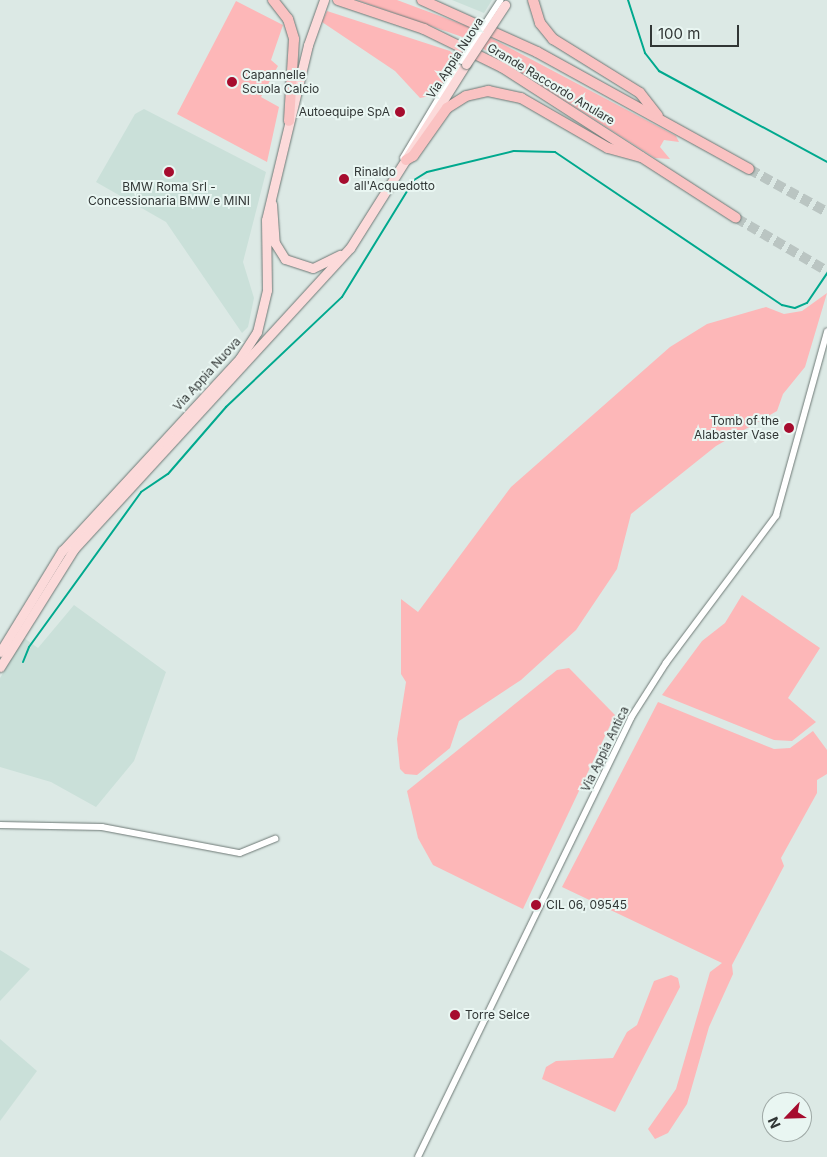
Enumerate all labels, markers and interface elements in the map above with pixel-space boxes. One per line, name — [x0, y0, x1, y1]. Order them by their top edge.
street label: Via Appia Nuova — [423, 15, 487, 101]
scale bar — [652, 15, 741, 47]
text: 100 m — [658, 24, 700, 43]
street label: Grande Raccordo Anulare — [485, 40, 617, 128]
place label: Capannelle Scuola Calcio — [242, 68, 319, 96]
marker: Capannelle Scuola Calcio — [226, 76, 238, 88]
place label: Autoequipe SpA — [299, 105, 390, 119]
marker: Autoequipe SpA — [394, 106, 406, 118]
place label: Rinaldo all'Acquedotto — [354, 165, 435, 193]
marker: BMW Roma Srl - Concessionaria BMW e MINI — [163, 166, 175, 178]
marker: Rinaldo all'Acquedotto — [338, 173, 350, 185]
place label: BMW Roma Srl - Concessionaria BMW e MINI — [88, 180, 250, 208]
street label: Via Appia Nuova — [170, 334, 244, 414]
place label: Tomb of the Alabaster Vase — [694, 414, 779, 442]
marker: Tomb of the Alabaster Vase — [783, 422, 795, 434]
street label: Via Appia Antica — [578, 704, 632, 794]
place label: CIL 06, 09545 — [546, 898, 627, 912]
marker: CIL 06, 09545 — [530, 899, 542, 911]
place label: Torre Selce — [465, 1008, 530, 1022]
marker: Torre Selce — [449, 1009, 461, 1021]
north arrow — [762, 1092, 812, 1142]
text: N — [764, 1115, 784, 1131]

